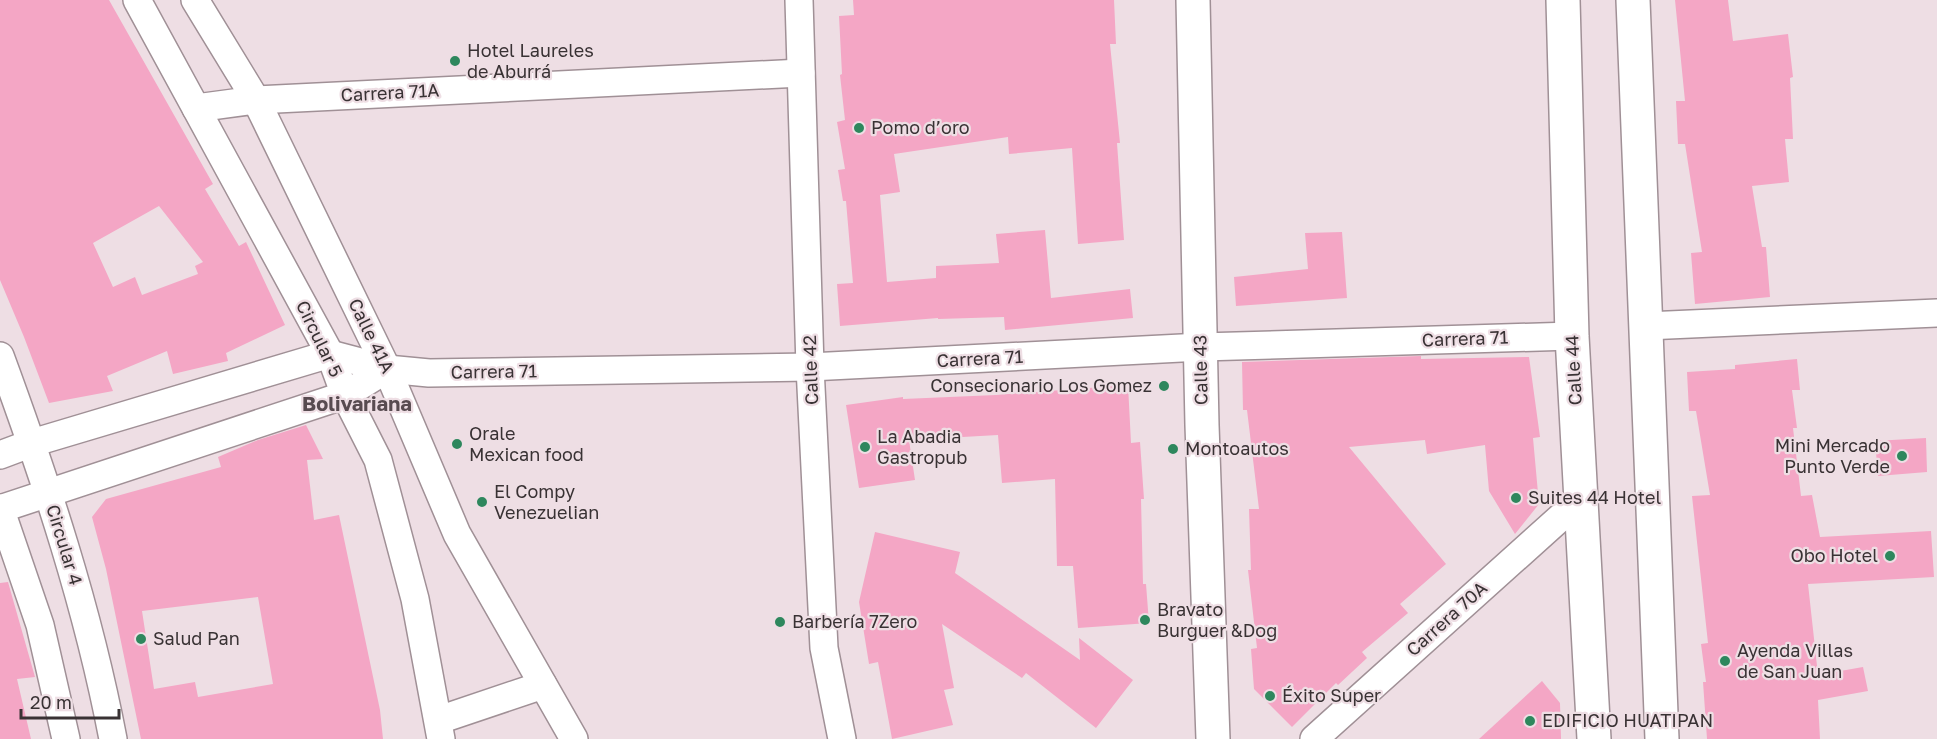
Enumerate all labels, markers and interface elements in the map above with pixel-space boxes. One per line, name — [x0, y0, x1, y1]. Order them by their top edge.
place label: Hotel Laureles de Aburrá — [467, 39, 594, 82]
marker: Hotel Laureles de Aburrá — [448, 54, 462, 68]
street label: Carrera 71A — [340, 78, 440, 106]
place label: Pomo d’oro — [871, 116, 970, 138]
marker: Pomo d’oro — [852, 121, 866, 135]
street label: Calle 41A — [344, 295, 399, 377]
street label: Circular 5 — [292, 297, 348, 380]
street label: Carrera 71 — [1421, 325, 1509, 351]
street label: Calle 44 — [1560, 334, 1586, 406]
street label: Calle 42 — [798, 335, 822, 405]
street label: Calle 43 — [1188, 335, 1212, 405]
street label: Carrera 71 — [936, 345, 1024, 371]
street label: Carrera 71 — [451, 359, 538, 383]
place label: Consecionario Los Gomez — [930, 374, 1152, 396]
marker: Consecionario Los Gomez — [1157, 379, 1171, 393]
district label: Bolivariana — [302, 391, 412, 415]
place label: Orale Mexican food — [469, 422, 584, 465]
place label: La Abadia Gastropub — [877, 425, 967, 468]
place label: Mini Mercado Punto Verde — [1775, 434, 1890, 477]
marker: Orale Mexican food — [450, 437, 464, 451]
place label: Montoautos — [1185, 437, 1289, 459]
marker: La Abadia Gastropub — [858, 440, 872, 454]
marker: Montoautos — [1166, 442, 1180, 456]
marker: Mini Mercado Punto Verde — [1895, 449, 1909, 463]
place label: El Compy Venezuelian — [494, 480, 599, 523]
place label: Suites 44 Hotel — [1528, 486, 1661, 508]
marker: Suites 44 Hotel — [1509, 491, 1523, 505]
marker: El Compy Venezuelian — [475, 495, 489, 509]
street label: Circular 4 — [42, 502, 88, 588]
place label: Obo Hotel — [1790, 544, 1878, 566]
marker: Obo Hotel — [1883, 549, 1897, 563]
street label: Carrera 70A — [1401, 576, 1491, 660]
place label: Bravato Burguer &Dog — [1157, 598, 1277, 641]
place label: Barbería 7Zero — [792, 610, 917, 632]
marker: Bravato Burguer &Dog — [1138, 613, 1152, 627]
marker: Barbería 7Zero — [773, 615, 787, 629]
place label: Salud Pan — [153, 627, 240, 649]
marker: Salud Pan — [134, 632, 148, 646]
place label: Ayenda Villas de San Juan — [1737, 639, 1853, 682]
marker: Ayenda Villas de San Juan — [1718, 654, 1732, 668]
scale bar — [21, 682, 118, 720]
place label: Éxito Super — [1282, 684, 1381, 706]
marker: Éxito Super — [1263, 689, 1277, 703]
text: 20 m — [30, 691, 72, 713]
place label: EDIFICIO HUATIPAN — [1542, 709, 1713, 731]
marker: EDIFICIO HUATIPAN — [1523, 714, 1537, 728]

